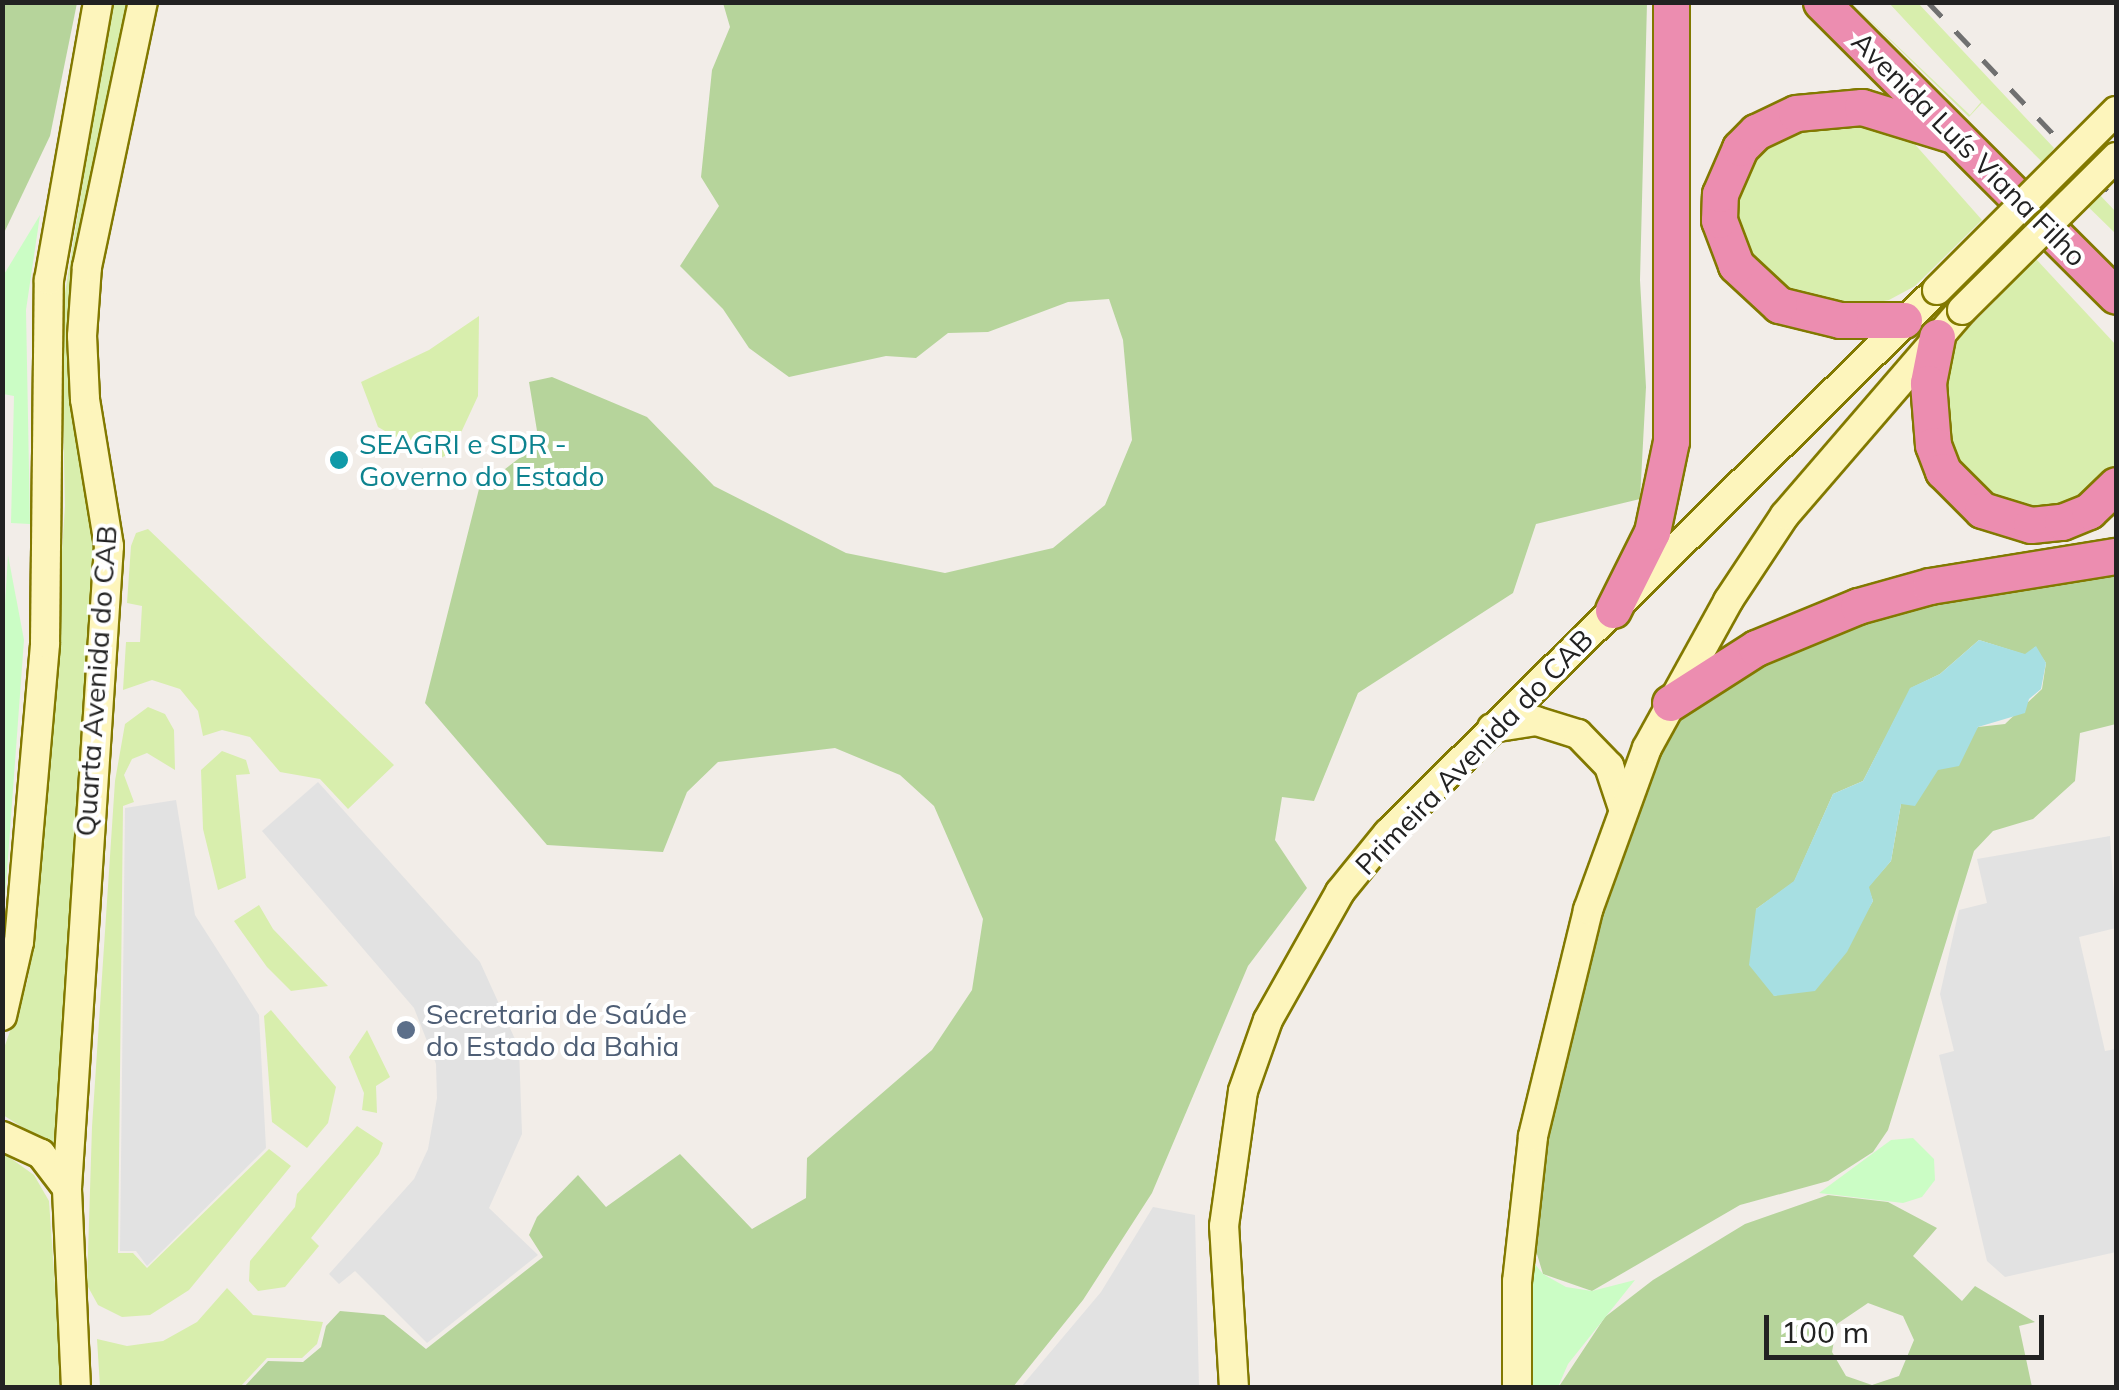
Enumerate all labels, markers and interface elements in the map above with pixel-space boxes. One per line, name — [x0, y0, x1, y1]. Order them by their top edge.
street label: Avenida Luís Viana Filho — [1845, 25, 2093, 273]
place label: SEAGRI e SDR - Governo do Estado — [359, 427, 604, 493]
marker: SEAGRI e SDR - Governo do Estado — [328, 449, 350, 471]
street label: Quarta Avenida do CAB — [68, 524, 124, 838]
street label: Primeira Avenida do CAB — [1348, 623, 1600, 881]
place label: Secretaria de Saúde do Estado da Bahia — [426, 997, 687, 1063]
marker: Secretaria de Saúde do Estado da Bahia — [395, 1019, 417, 1041]
scale bar — [1769, 1295, 2049, 1357]
text: 100 m — [1781, 1313, 1869, 1351]

